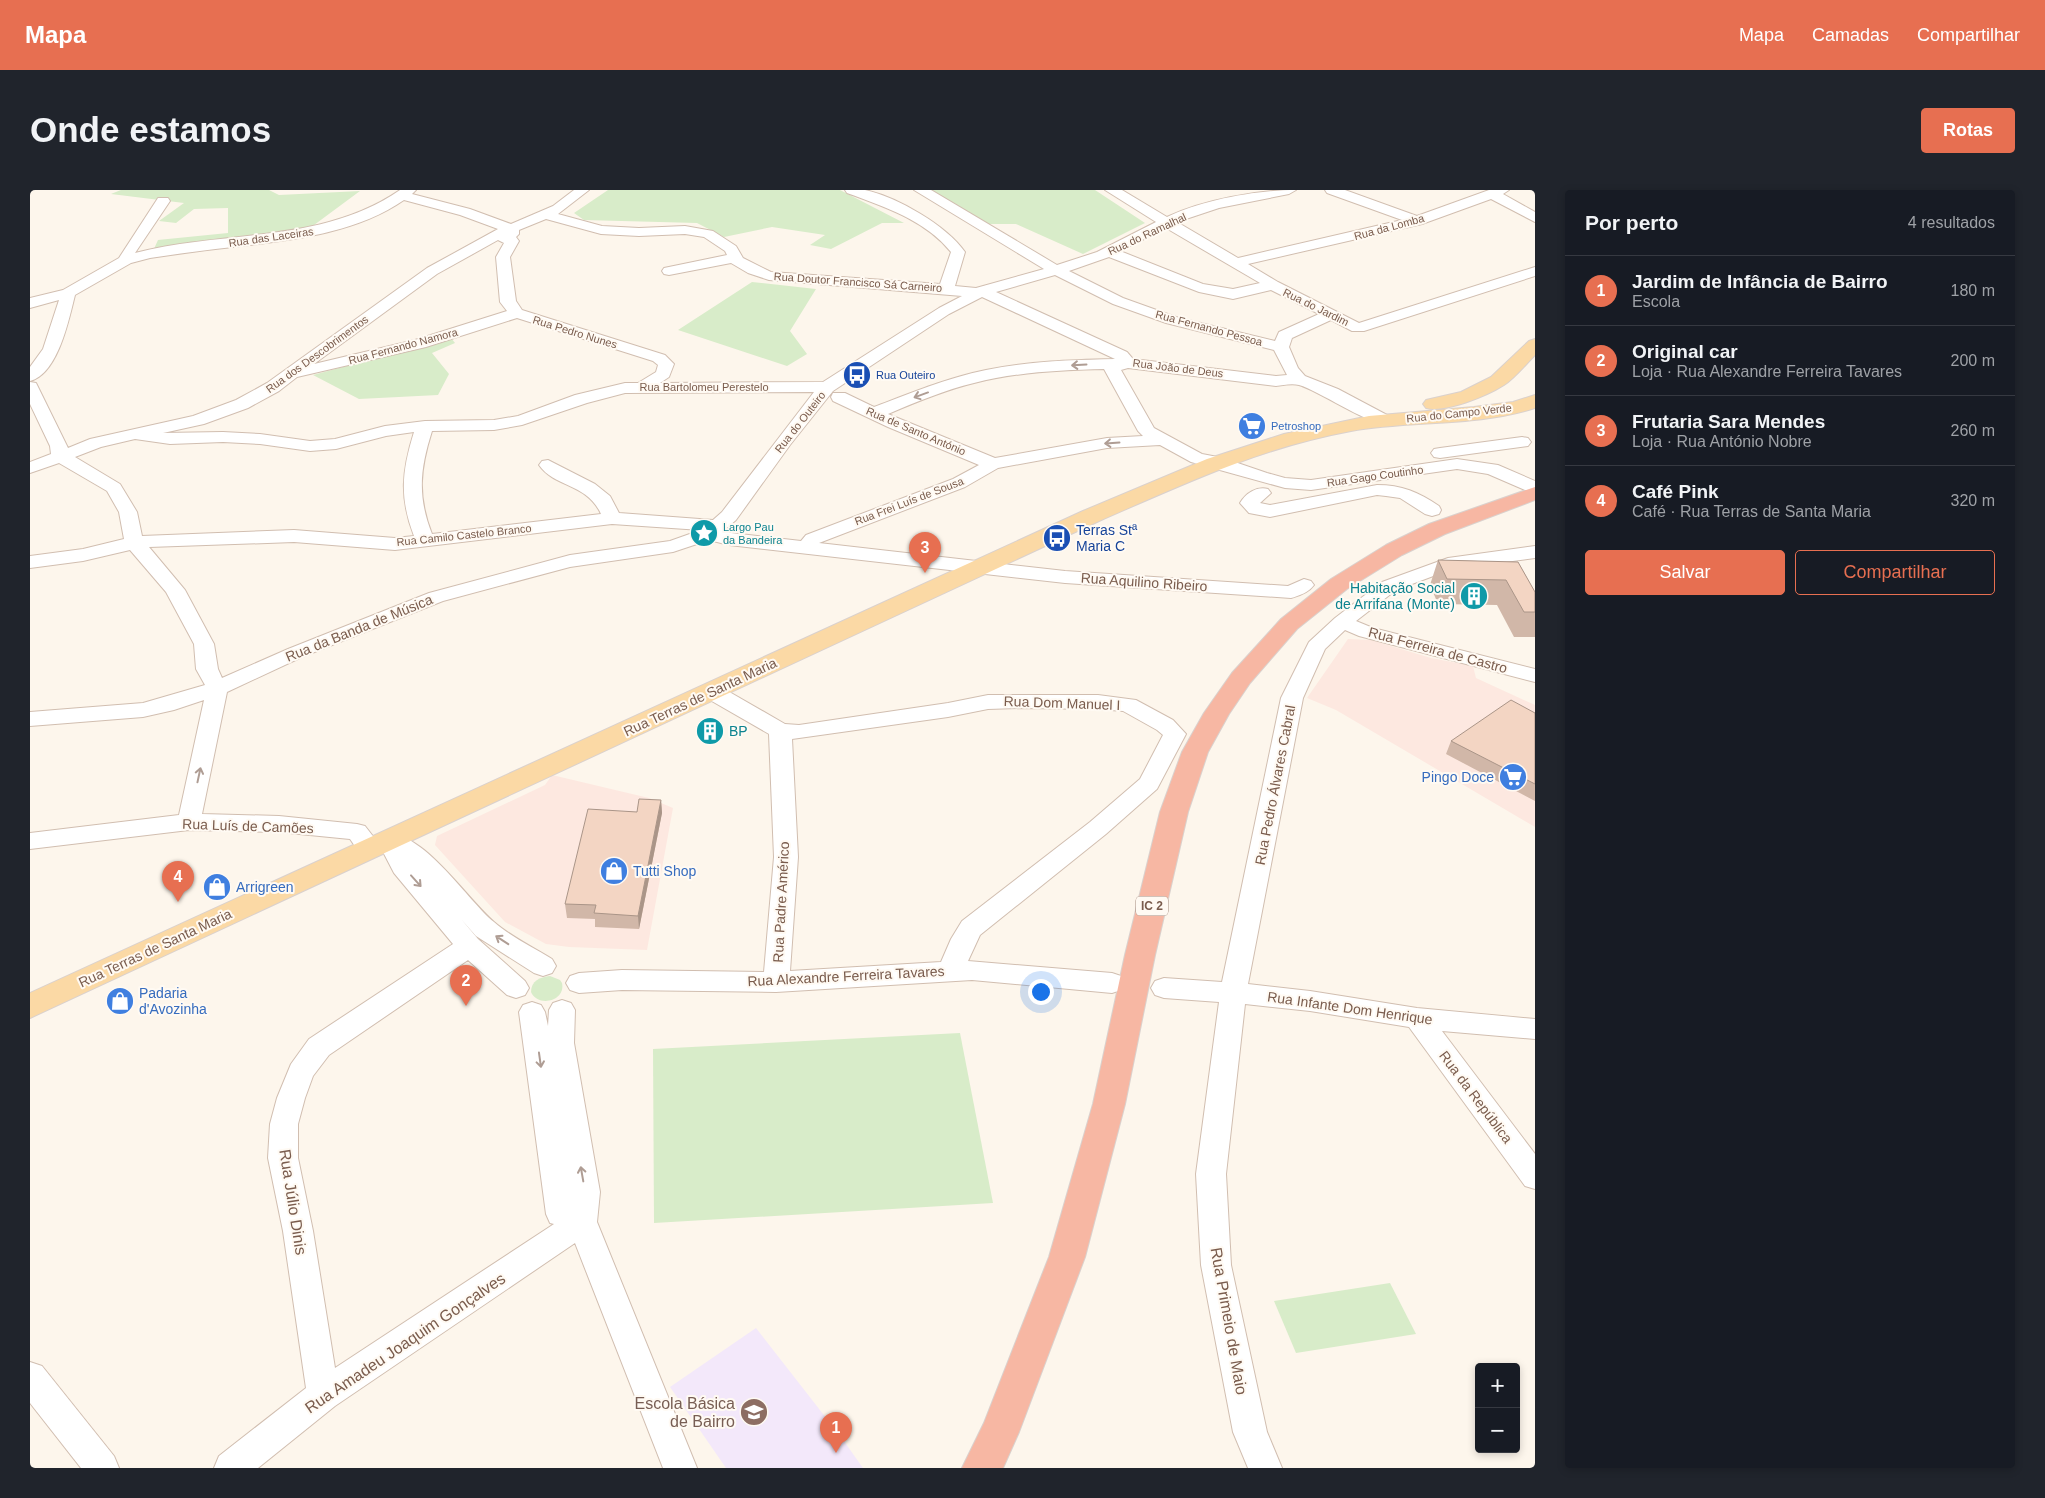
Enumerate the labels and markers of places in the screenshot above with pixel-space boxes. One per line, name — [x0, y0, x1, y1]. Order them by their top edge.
bus stop icon: Rua Outeiro — [842, 360, 872, 390]
place label: Rua Outeiro — [876, 369, 935, 381]
supermarket icon: Petroshop — [1237, 411, 1267, 441]
place label: Petroshop — [1271, 420, 1321, 432]
place icon: Largo Pau da Bandeira — [689, 518, 719, 548]
place label: Largo Pau da Bandeira — [723, 521, 783, 546]
place label: Terras Stª Maria C — [1076, 522, 1138, 554]
bus stop icon: Terras Stª Maria C — [1042, 523, 1072, 553]
pin: 3 — [909, 532, 941, 573]
place label: Habitação Social de Arrifana (Monte) — [1335, 580, 1455, 612]
building icon: Habitação Social de Arrifana (Monte) — [1459, 581, 1489, 611]
building icon: BP — [695, 716, 725, 746]
place label: BP — [729, 723, 748, 739]
supermarket icon: Pingo Doce — [1498, 762, 1528, 792]
place label: Pingo Doce — [1422, 769, 1494, 785]
shop icon: Tutti Shop — [599, 856, 629, 886]
pin: 4 — [162, 861, 194, 902]
place label: Tutti Shop — [633, 863, 697, 879]
shop icon: Arrigreen — [202, 872, 232, 902]
place label: Arrigreen — [236, 879, 294, 895]
pin: 2 — [450, 965, 482, 1006]
place label: Padaria d'Avozinha — [139, 985, 207, 1017]
shop icon: Padaria d'Avozinha — [105, 986, 135, 1016]
place label: Escola Básica de Bairro — [635, 1395, 735, 1430]
school or university icon: Escola Básica de Bairro — [739, 1397, 769, 1427]
pin: 1 — [820, 1412, 852, 1453]

